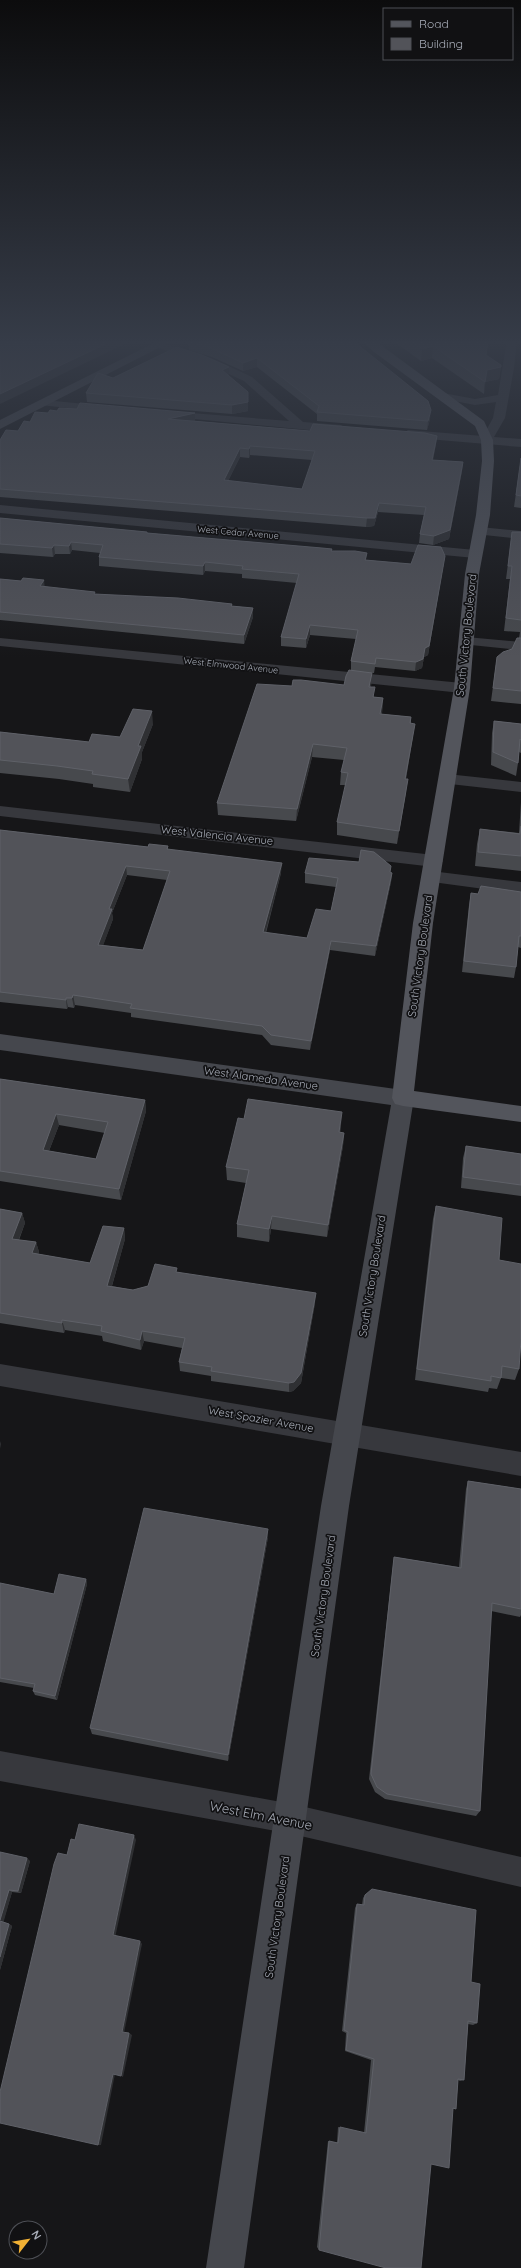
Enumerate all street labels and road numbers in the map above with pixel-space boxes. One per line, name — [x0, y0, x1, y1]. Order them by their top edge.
street label: West Cedar Avenue — [197, 523, 279, 541]
street label: South Victory Boulevard — [453, 573, 479, 697]
street label: West Elmwood Avenue — [183, 655, 279, 675]
street label: West Valencia Avenue — [160, 822, 274, 848]
street label: South Victory Boulevard — [405, 894, 435, 1018]
street label: West Alameda Avenue — [203, 1063, 319, 1093]
street label: South Victory Boulevard — [355, 1214, 389, 1338]
street label: West Spazier Avenue — [207, 1403, 315, 1435]
street label: South Victory Boulevard — [308, 1534, 338, 1658]
street label: West Elm Avenue — [208, 1797, 314, 1833]
street label: South Victory Boulevard — [262, 1855, 292, 1979]

